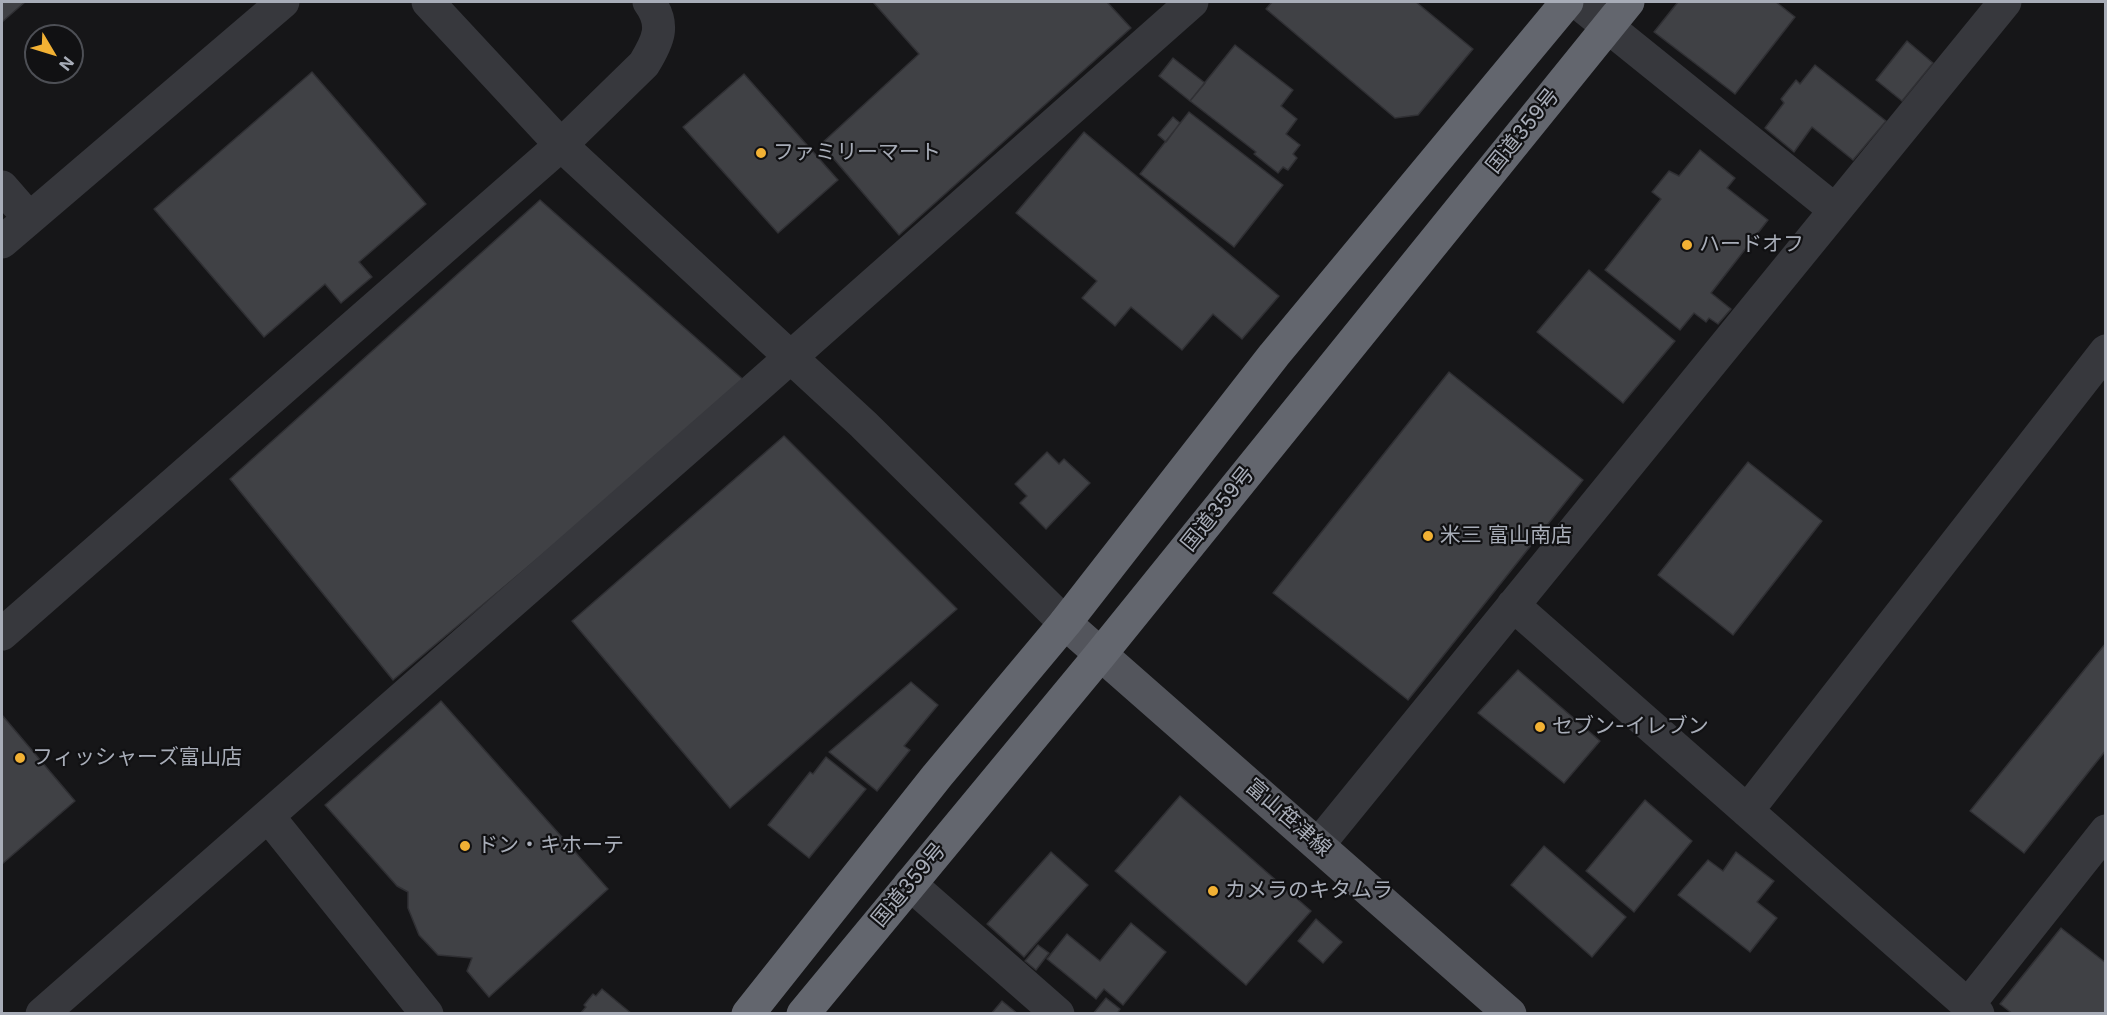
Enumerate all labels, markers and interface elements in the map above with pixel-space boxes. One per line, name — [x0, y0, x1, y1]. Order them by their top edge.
north arrow — [24, 24, 84, 84]
text: N — [55, 53, 78, 75]
street label: 国道359号 — [1481, 84, 1565, 178]
place label: ファミリーマート — [773, 140, 941, 166]
marker: ファミリーマート — [754, 146, 768, 160]
place label: ハードオフ — [1699, 232, 1804, 258]
marker: ハードオフ — [1680, 238, 1694, 252]
street label: 国道359号 — [1176, 462, 1260, 556]
place label: 米三 富山南店 — [1440, 523, 1572, 549]
marker: 米三 富山南店 — [1421, 529, 1435, 543]
place label: セブン-イレブン — [1552, 714, 1709, 740]
marker: セブン-イレブン — [1533, 720, 1547, 734]
place label: フィッシャーズ富山店 — [32, 745, 242, 771]
marker: フィッシャーズ富山店 — [13, 751, 27, 765]
street label: 富山笹津線 — [1240, 774, 1336, 862]
place label: ドン・キホーテ — [477, 833, 624, 859]
street label: 国道359号 — [867, 838, 951, 932]
marker: ドン・キホーテ — [458, 839, 472, 853]
place label: カメラのキタムラ — [1225, 878, 1393, 904]
marker: カメラのキタムラ — [1206, 884, 1220, 898]

